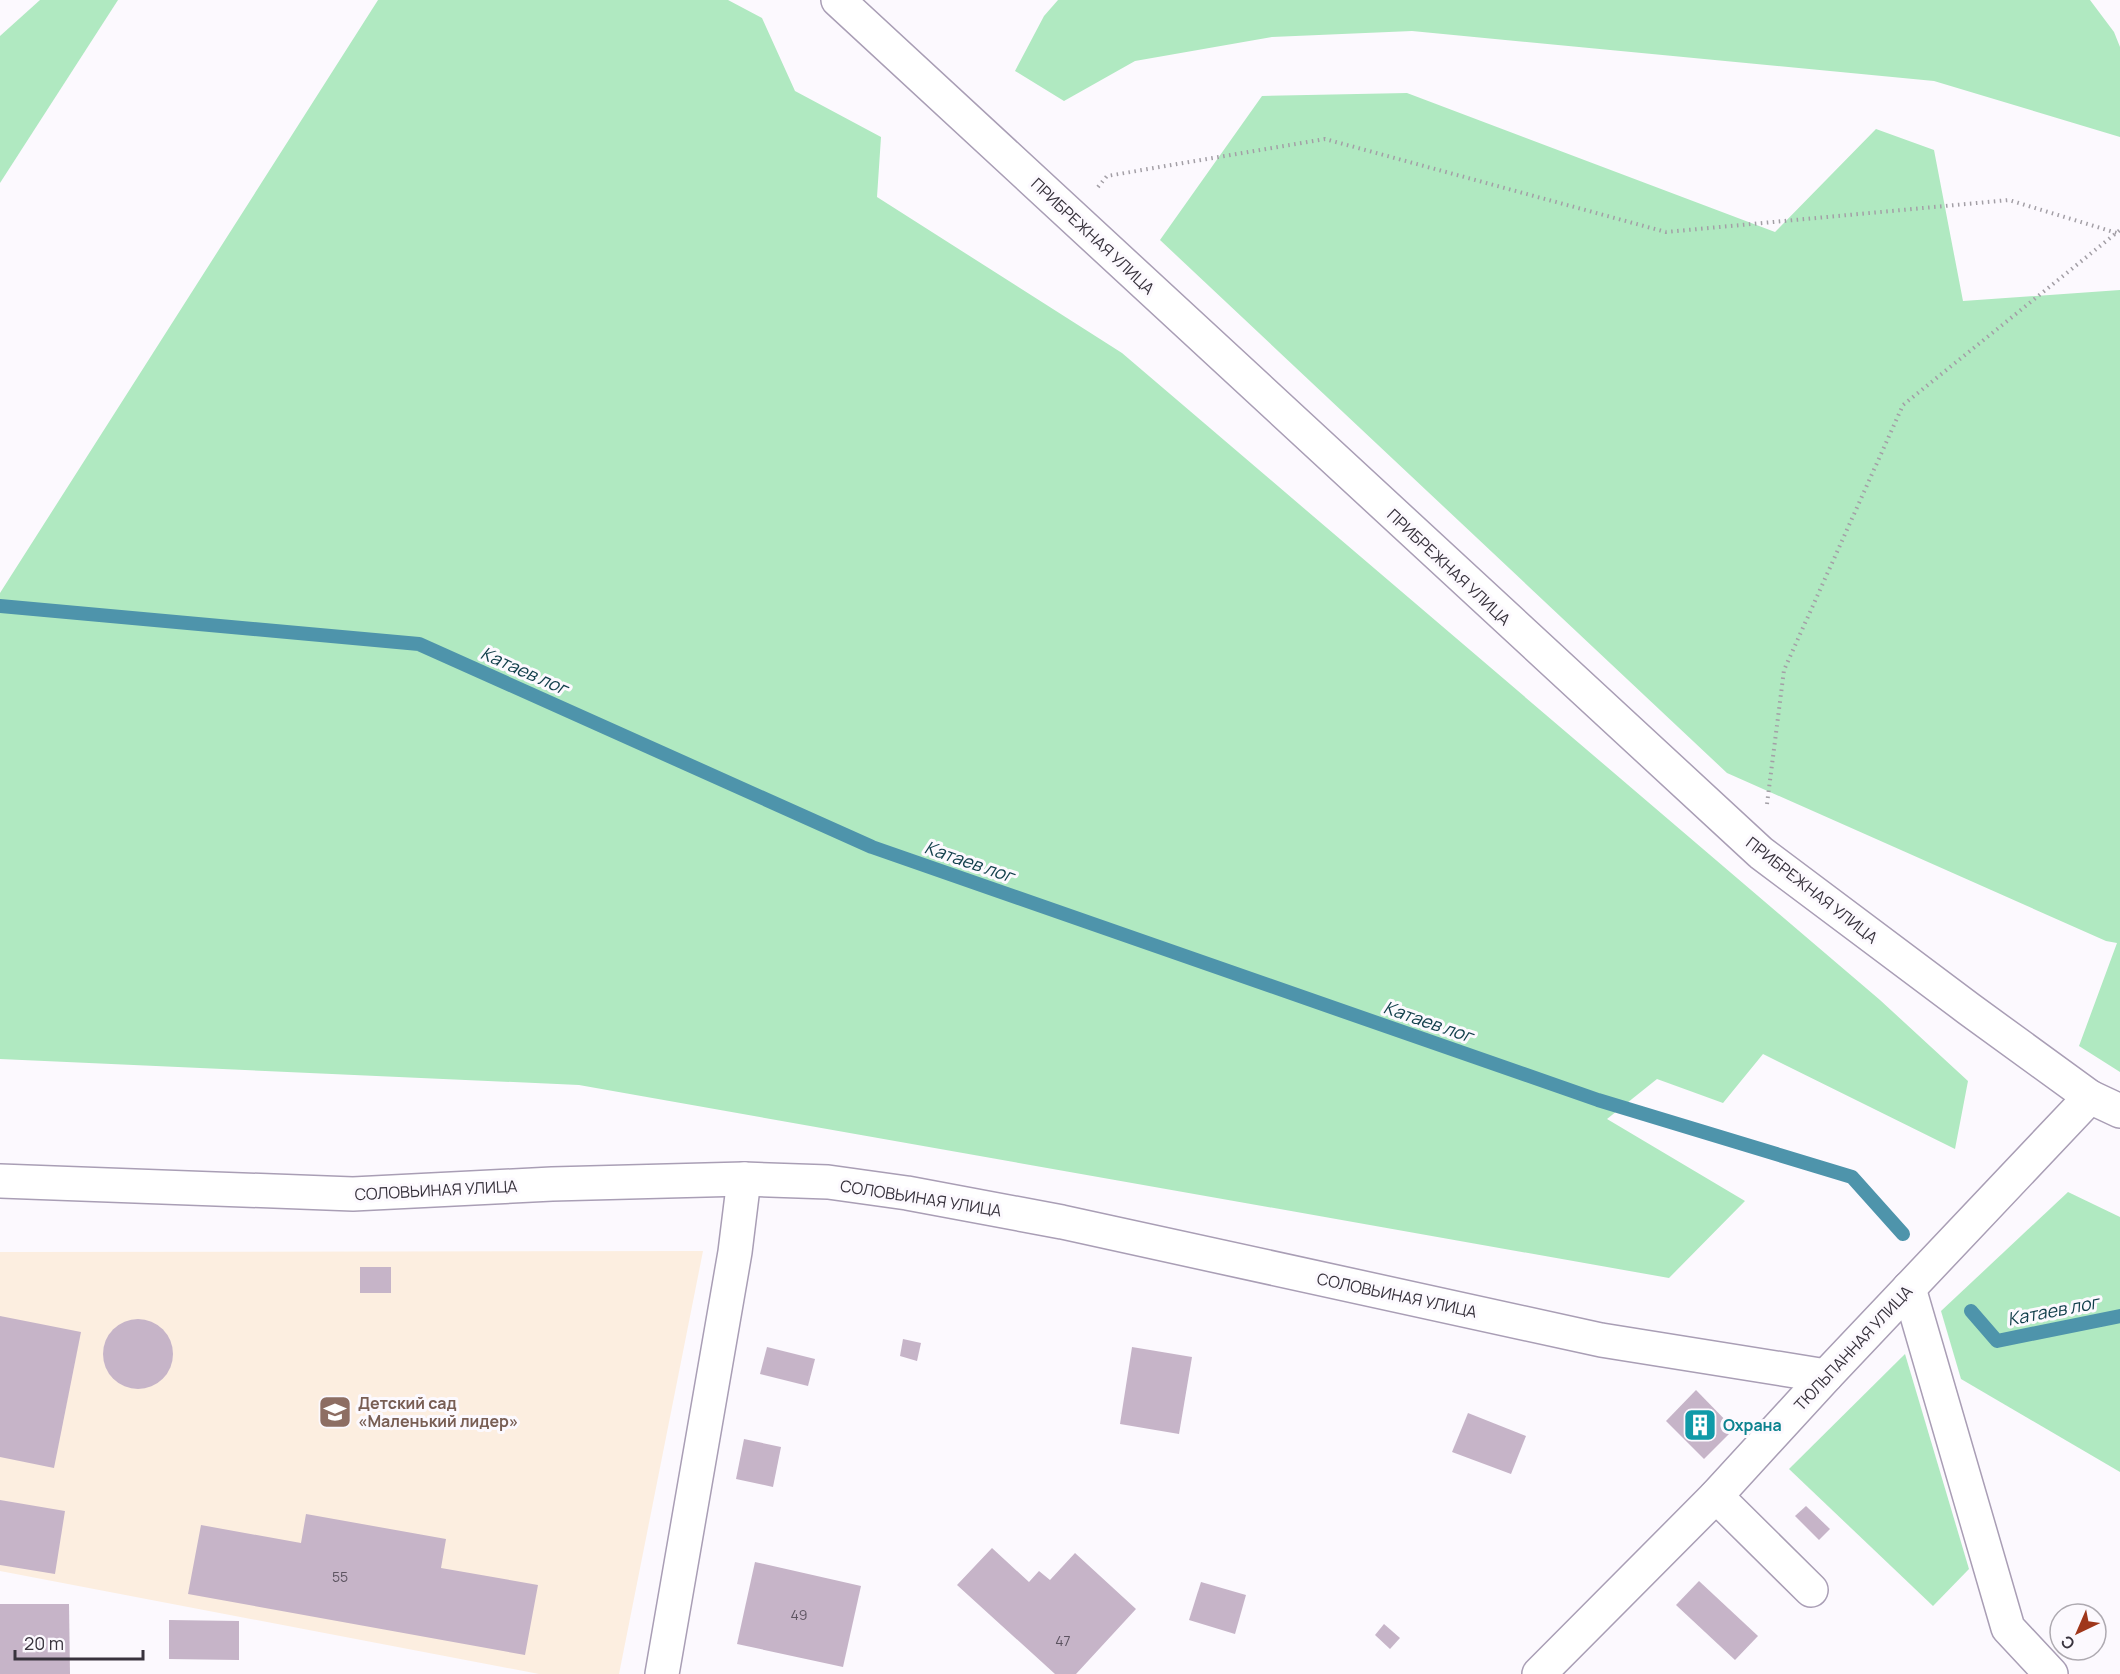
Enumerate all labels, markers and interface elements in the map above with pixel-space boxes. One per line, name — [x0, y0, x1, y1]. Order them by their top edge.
street label: ПРИБРЕЖНАЯ УЛИЦА — [1026, 173, 1160, 299]
street label: ПРИБРЕЖНАЯ УЛИЦА — [1382, 504, 1516, 630]
water label: Катаев лог — [477, 640, 574, 701]
street label: ПРИБРЕЖНАЯ УЛИЦА — [1742, 832, 1882, 948]
water label: Катаев лог — [922, 835, 1019, 888]
water label: Катаев лог — [1381, 995, 1478, 1048]
street label: СОЛОВЬИНАЯ УЛИЦА — [839, 1174, 1003, 1222]
street label: СОЛОВЬИНАЯ УЛИЦА — [354, 1175, 518, 1205]
street label: СОЛОВЬИНАЯ УЛИЦА — [1315, 1267, 1479, 1323]
street label: ТЮЛЬПАННАЯ УЛИЦА — [1789, 1281, 1917, 1415]
water label: Катаев лог — [2005, 1289, 2103, 1331]
place label: Детский сад «Маленький лидер» — [358, 1392, 518, 1432]
school or university icon: Детский сад «Маленький лидер» — [317, 1394, 353, 1430]
building icon: Охрана — [1682, 1407, 1718, 1443]
place label: Охрана — [1723, 1414, 1782, 1436]
house number: 55 — [332, 1567, 348, 1586]
north arrow — [2048, 1602, 2108, 1662]
house number: 49 — [791, 1605, 807, 1624]
scale bar — [15, 1623, 142, 1661]
text: 20 m — [24, 1631, 64, 1655]
house number: 47 — [1055, 1631, 1071, 1650]
text: С — [2056, 1631, 2079, 1655]

